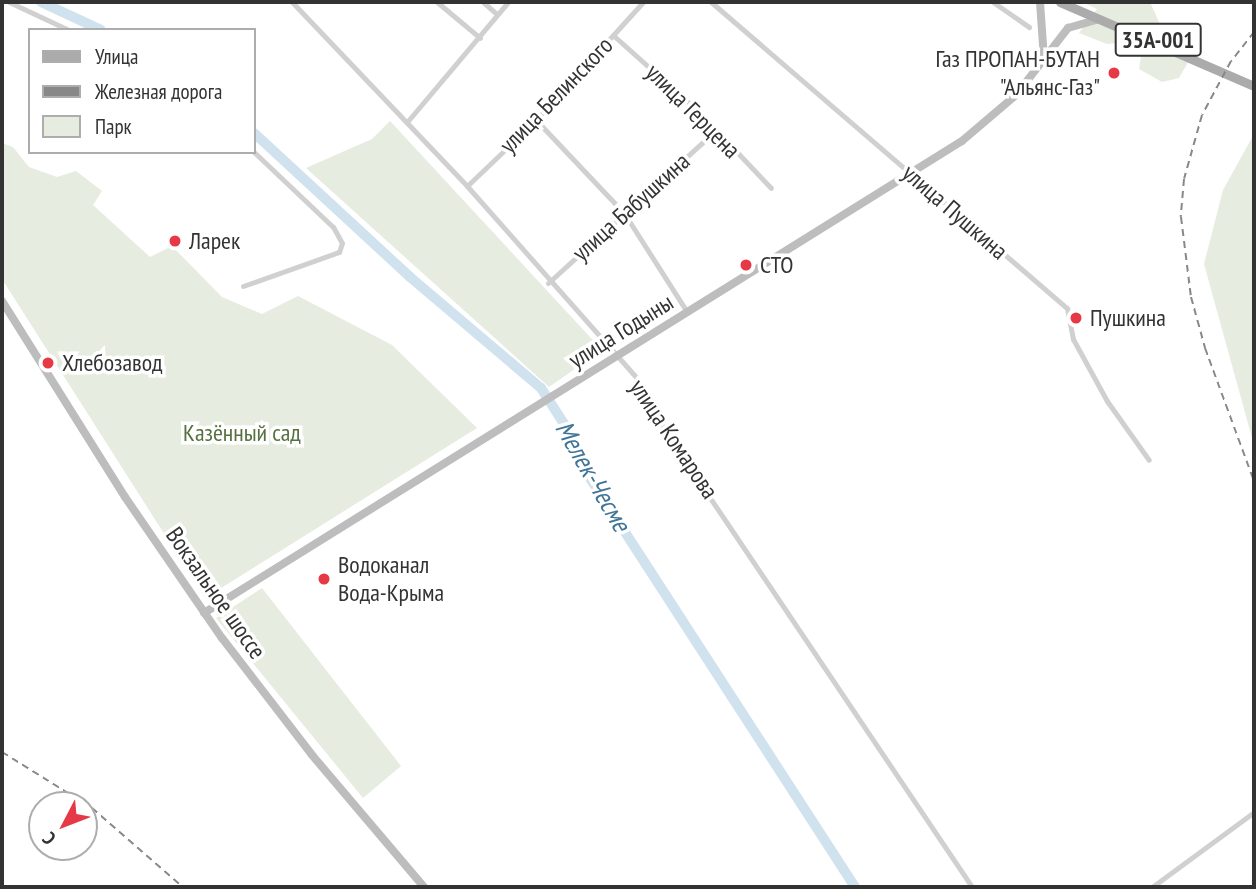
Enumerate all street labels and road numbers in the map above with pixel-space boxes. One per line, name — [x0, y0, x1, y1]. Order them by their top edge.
road number: 35А-001 — [1114, 20, 1202, 60]
street label: улица Белинского — [493, 31, 619, 159]
street label: улица Герцена — [640, 58, 746, 164]
street label: улица Бабушкина — [566, 147, 696, 267]
street label: улица Пушкина — [896, 158, 1014, 266]
street label: улица Годыны — [563, 288, 679, 374]
street label: улица Комарова — [624, 374, 724, 504]
street label: Вокзальное шоссе — [160, 522, 272, 664]

